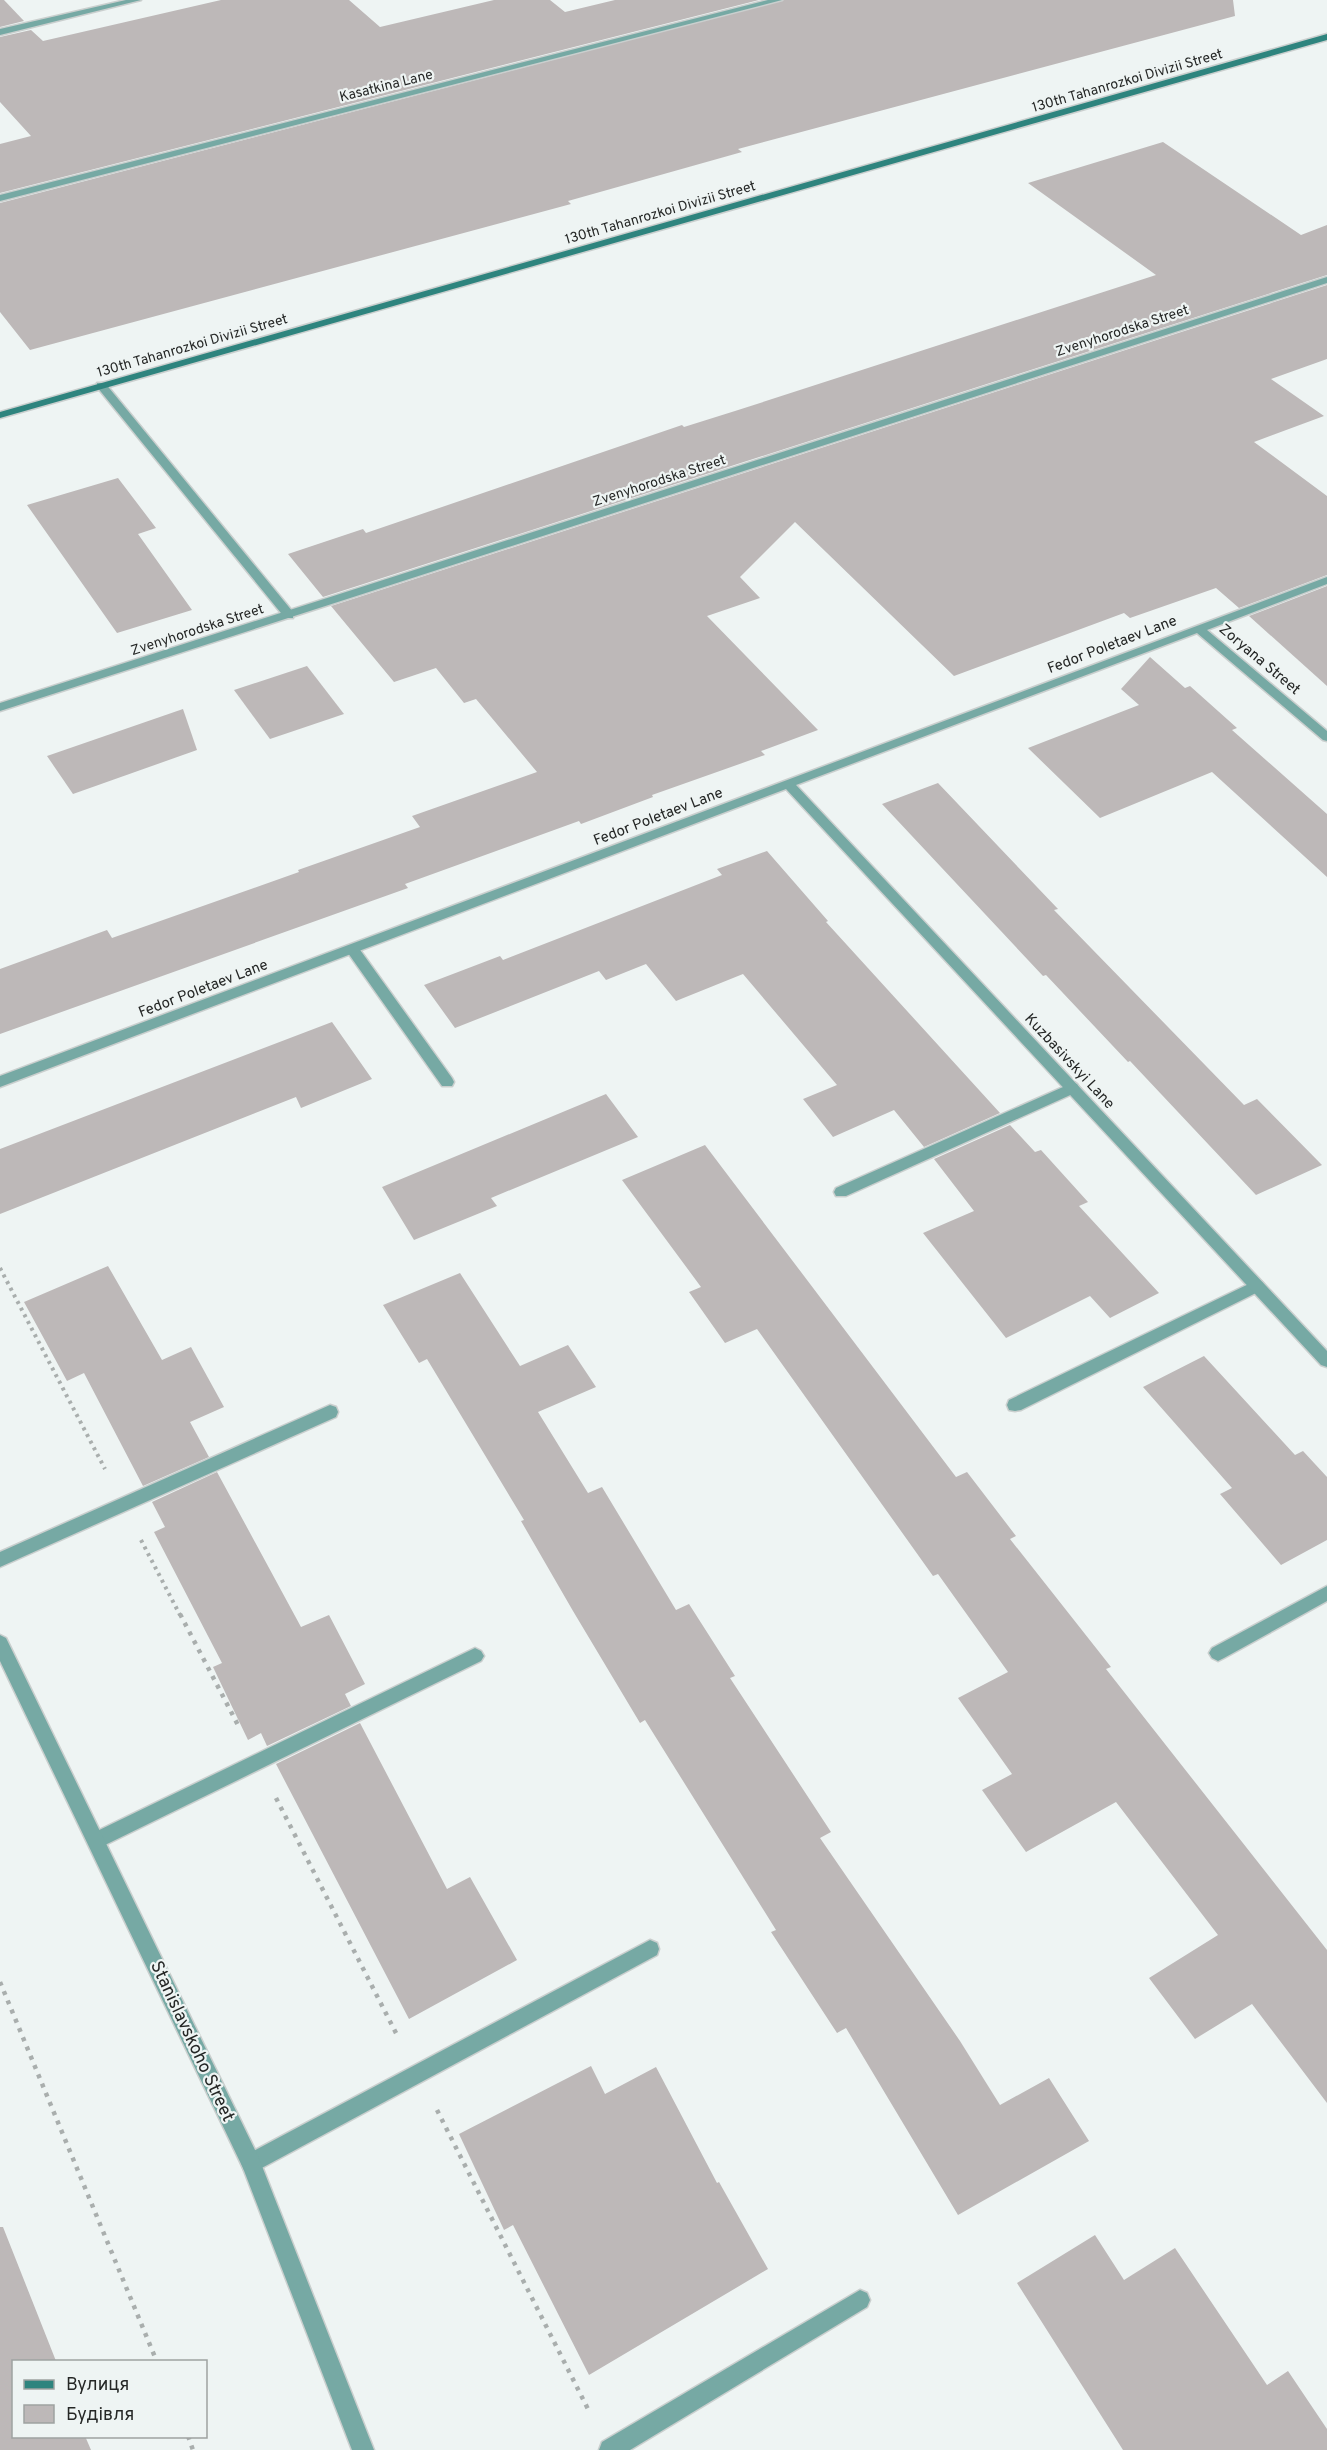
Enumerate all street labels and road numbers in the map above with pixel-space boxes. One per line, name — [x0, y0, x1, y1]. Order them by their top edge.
street label: 130th Tahanrozkoi Divizii Street — [1030, 46, 1225, 117]
street label: Kasatkina Lane — [338, 67, 435, 106]
street label: 130th Tahanrozkoi Divizii Street — [563, 178, 758, 249]
street label: Zvenyhorodska Street — [1054, 302, 1191, 361]
street label: 130th Tahanrozkoi Divizii Street — [95, 311, 290, 382]
street label: Zvenyhorodska Street — [591, 452, 728, 511]
street label: Zvenyhorodska Street — [129, 601, 266, 660]
street label: Fedor Poletaev Lane — [1045, 612, 1180, 679]
street label: Zoryana Street — [1214, 621, 1304, 700]
street label: Fedor Poletaev Lane — [591, 784, 726, 851]
street label: Fedor Poletaev Lane — [136, 956, 271, 1023]
street label: Kuzbasivskyi Lane — [1020, 1010, 1118, 1114]
street label: Stanislavskoho Street — [144, 1958, 239, 2126]

